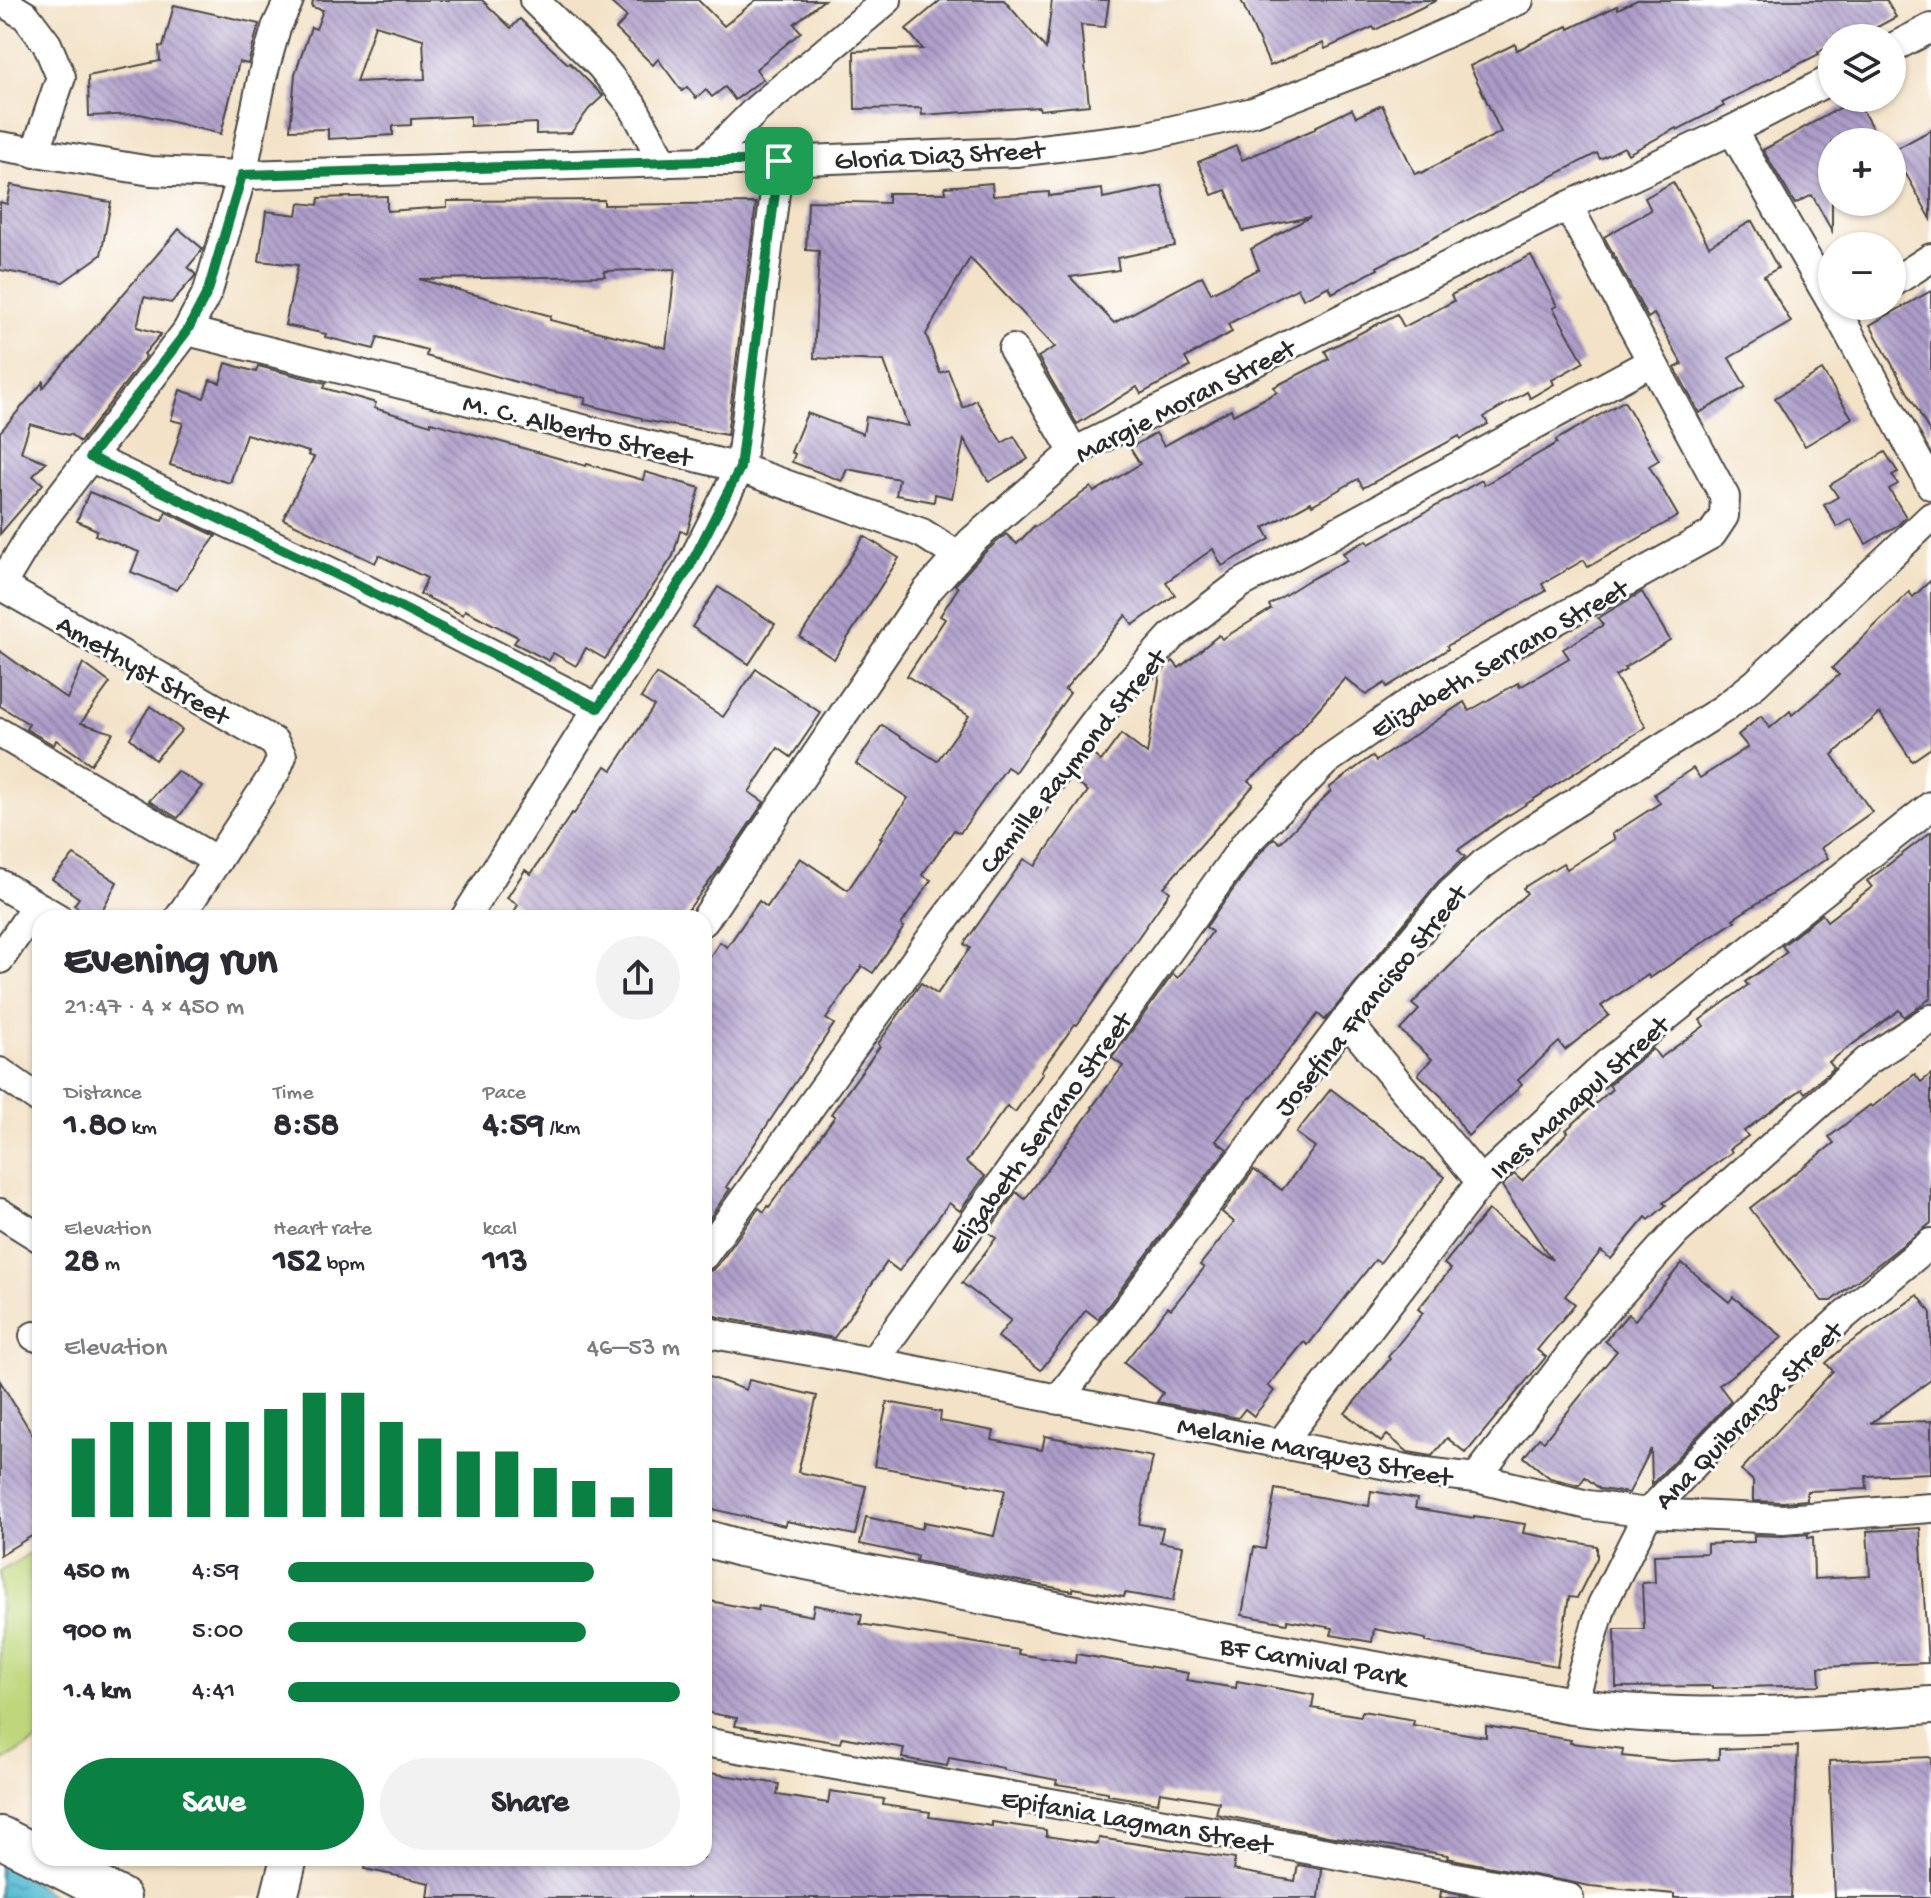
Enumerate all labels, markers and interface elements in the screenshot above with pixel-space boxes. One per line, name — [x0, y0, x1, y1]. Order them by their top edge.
map controls — [1818, 24, 1906, 320]
button: layers — [1818, 24, 1906, 112]
pin — [745, 127, 813, 195]
button: + — [1818, 128, 1906, 216]
street label: Gloria Diaz Street — [834, 135, 1048, 179]
icon: arrive — [757, 139, 801, 183]
button: − — [1818, 232, 1906, 320]
street label: Margie Moran Street — [1071, 332, 1304, 473]
street label: M. C. Alberto Street — [459, 388, 697, 477]
street label: Elizabeth Serrano Street — [1366, 572, 1637, 748]
street label: Amethyst Street — [49, 609, 236, 736]
street label: Camille Raymond Street — [974, 642, 1177, 882]
street label: Josefina Francisco Street — [1269, 877, 1478, 1124]
button: share — [596, 936, 680, 1020]
text: Evening run — [64, 937, 277, 989]
text: 21:47 · 4 × 450 m — [64, 993, 244, 1024]
street label: Elizabeth Serrano Street — [943, 1005, 1142, 1262]
street label: Ines Manapul Street — [1485, 1009, 1679, 1188]
text: Distance — [64, 1081, 142, 1107]
text: Time — [273, 1081, 314, 1107]
text: Pace — [483, 1081, 526, 1107]
text: 1.80 — [64, 1107, 126, 1147]
text: 8:58 — [273, 1107, 339, 1147]
text: 4:59 — [483, 1107, 544, 1147]
text: km — [126, 1116, 157, 1142]
text: /km — [544, 1116, 580, 1142]
text: Elevation — [64, 1217, 151, 1243]
text: Heart rate — [273, 1217, 372, 1243]
text: kcal — [483, 1217, 517, 1243]
text: 28 — [64, 1243, 99, 1283]
text: 152 — [273, 1243, 322, 1283]
text: 113 — [483, 1243, 528, 1283]
text: m — [99, 1252, 120, 1278]
text: bpm — [322, 1252, 365, 1278]
street label: Ana Quibranza Street — [1649, 1314, 1853, 1518]
text: Elevation — [64, 1334, 167, 1365]
text: 46–53 m — [587, 1334, 680, 1365]
street label: Melanie Marquez Street — [1174, 1411, 1457, 1497]
text: 450 m — [64, 1557, 129, 1588]
text: 4:59 — [192, 1557, 239, 1588]
text: 900 m — [64, 1617, 131, 1648]
text: 5:00 — [192, 1617, 243, 1648]
street label: BF Carnival Park — [1216, 1631, 1412, 1697]
text: 1.4 km — [64, 1677, 131, 1708]
text: 4:41 — [192, 1677, 235, 1708]
button: Save — [64, 1758, 364, 1850]
button: Share — [380, 1758, 680, 1850]
street label: Epifania Lagman Street — [998, 1783, 1277, 1864]

